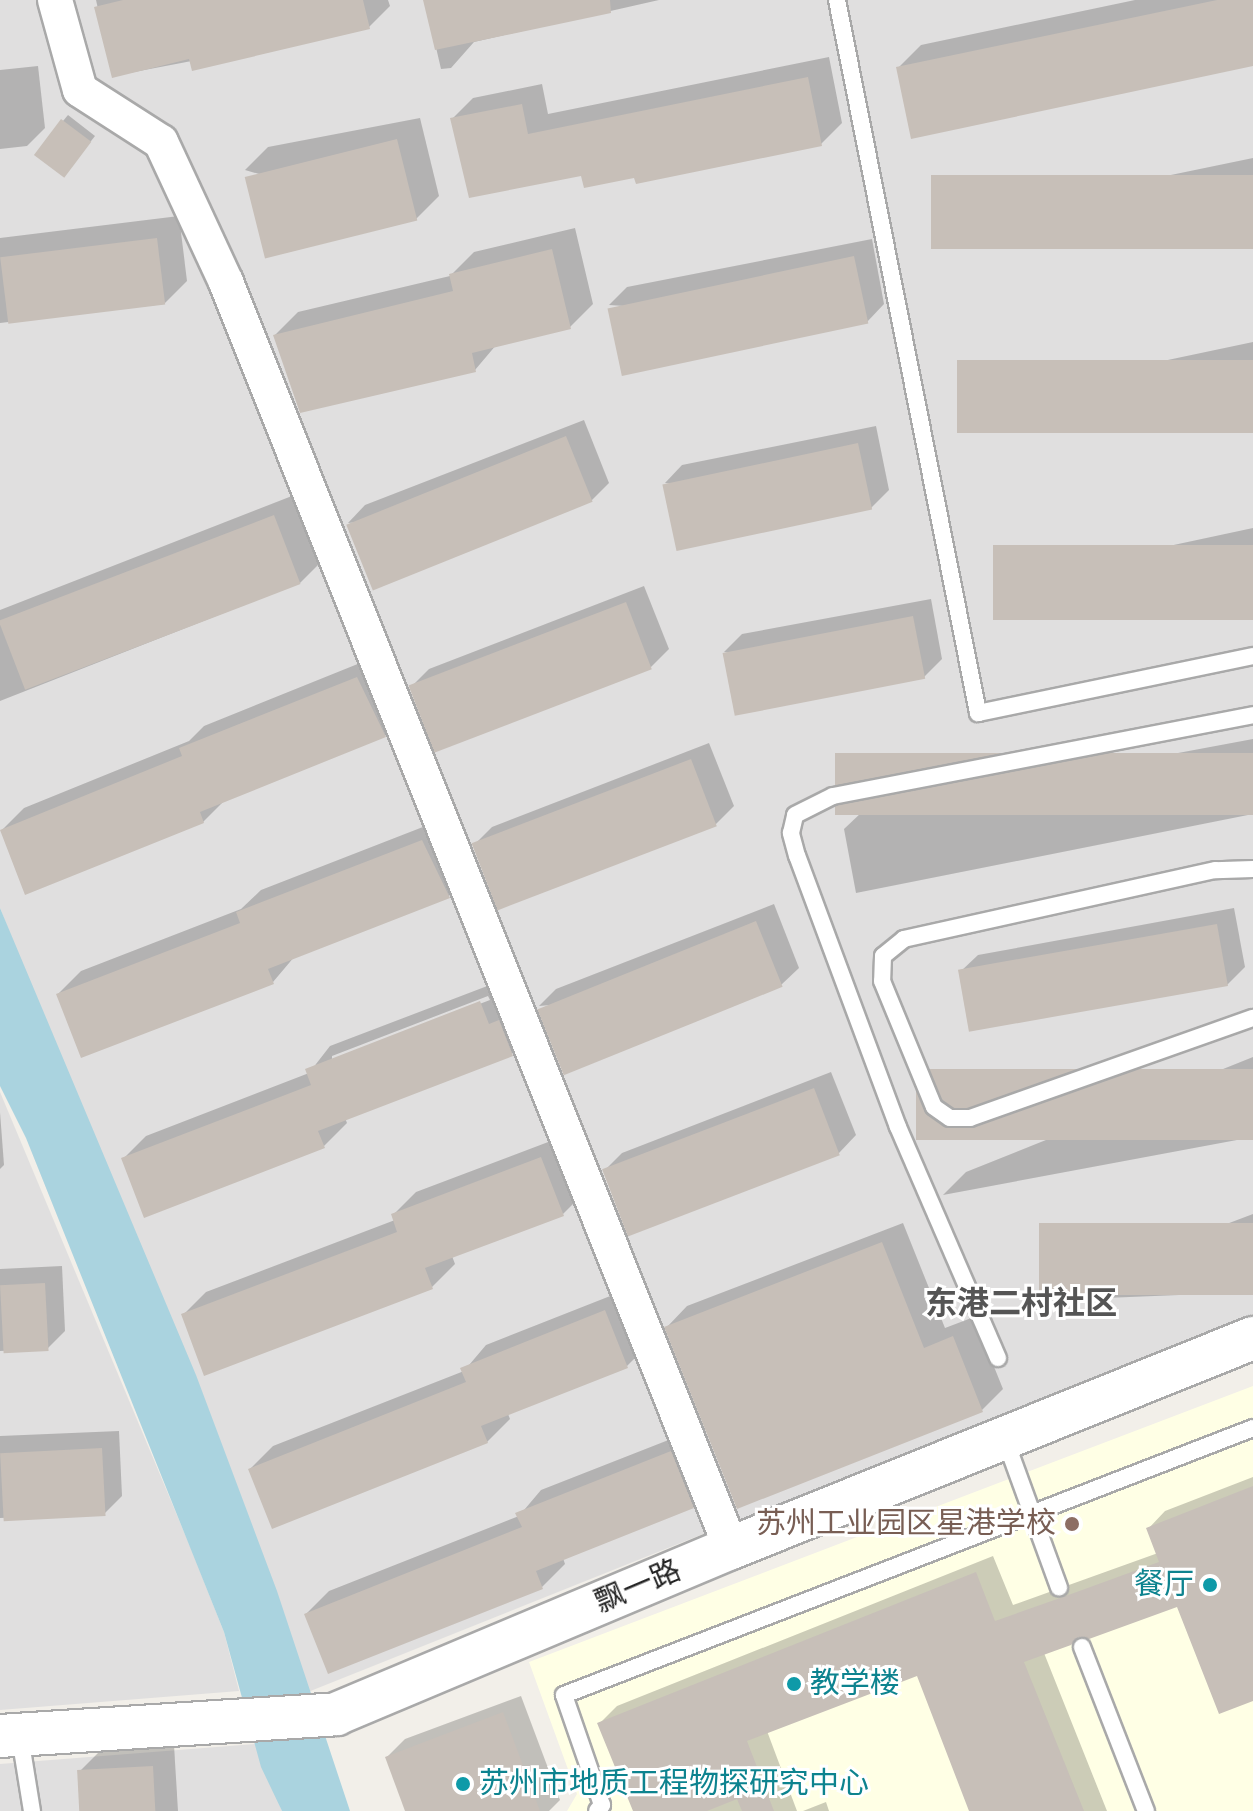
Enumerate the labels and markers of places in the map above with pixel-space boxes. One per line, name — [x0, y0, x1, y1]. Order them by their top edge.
place label: 苏州工业园区星港学校 — [756, 1506, 1056, 1542]
marker: 苏州工业园区星港学校 — [1063, 1515, 1081, 1533]
place label: 餐厅 — [1134, 1567, 1194, 1603]
marker: 餐厅 — [1201, 1576, 1219, 1594]
place label: 教学楼 — [810, 1666, 900, 1702]
marker: 教学楼 — [785, 1675, 803, 1693]
place label: 苏州市地质工程物探研究中心 — [479, 1766, 869, 1802]
marker: 苏州市地质工程物探研究中心 — [454, 1775, 472, 1793]

